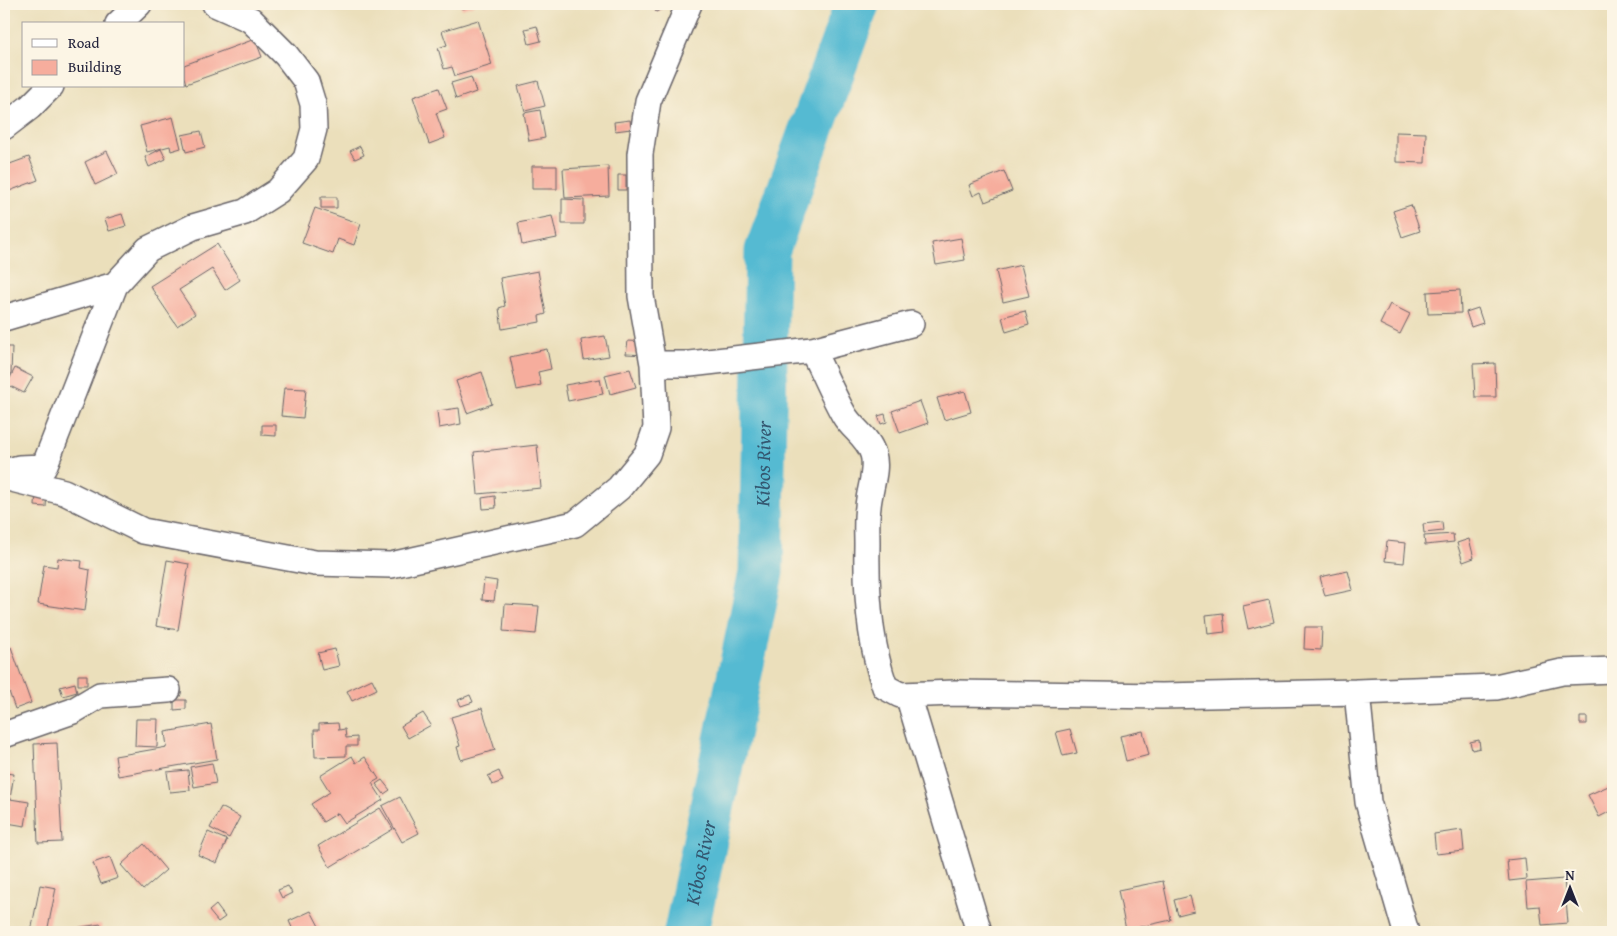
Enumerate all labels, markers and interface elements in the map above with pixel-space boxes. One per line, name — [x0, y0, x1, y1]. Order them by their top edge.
legend — [22, 22, 185, 88]
text: Road — [68, 32, 99, 53]
text: Building — [68, 56, 122, 77]
water label: Kibos River — [747, 420, 778, 508]
water label: Kibos River — [677, 817, 723, 908]
north arrow — [1544, 864, 1594, 914]
text: N — [1565, 865, 1575, 885]

